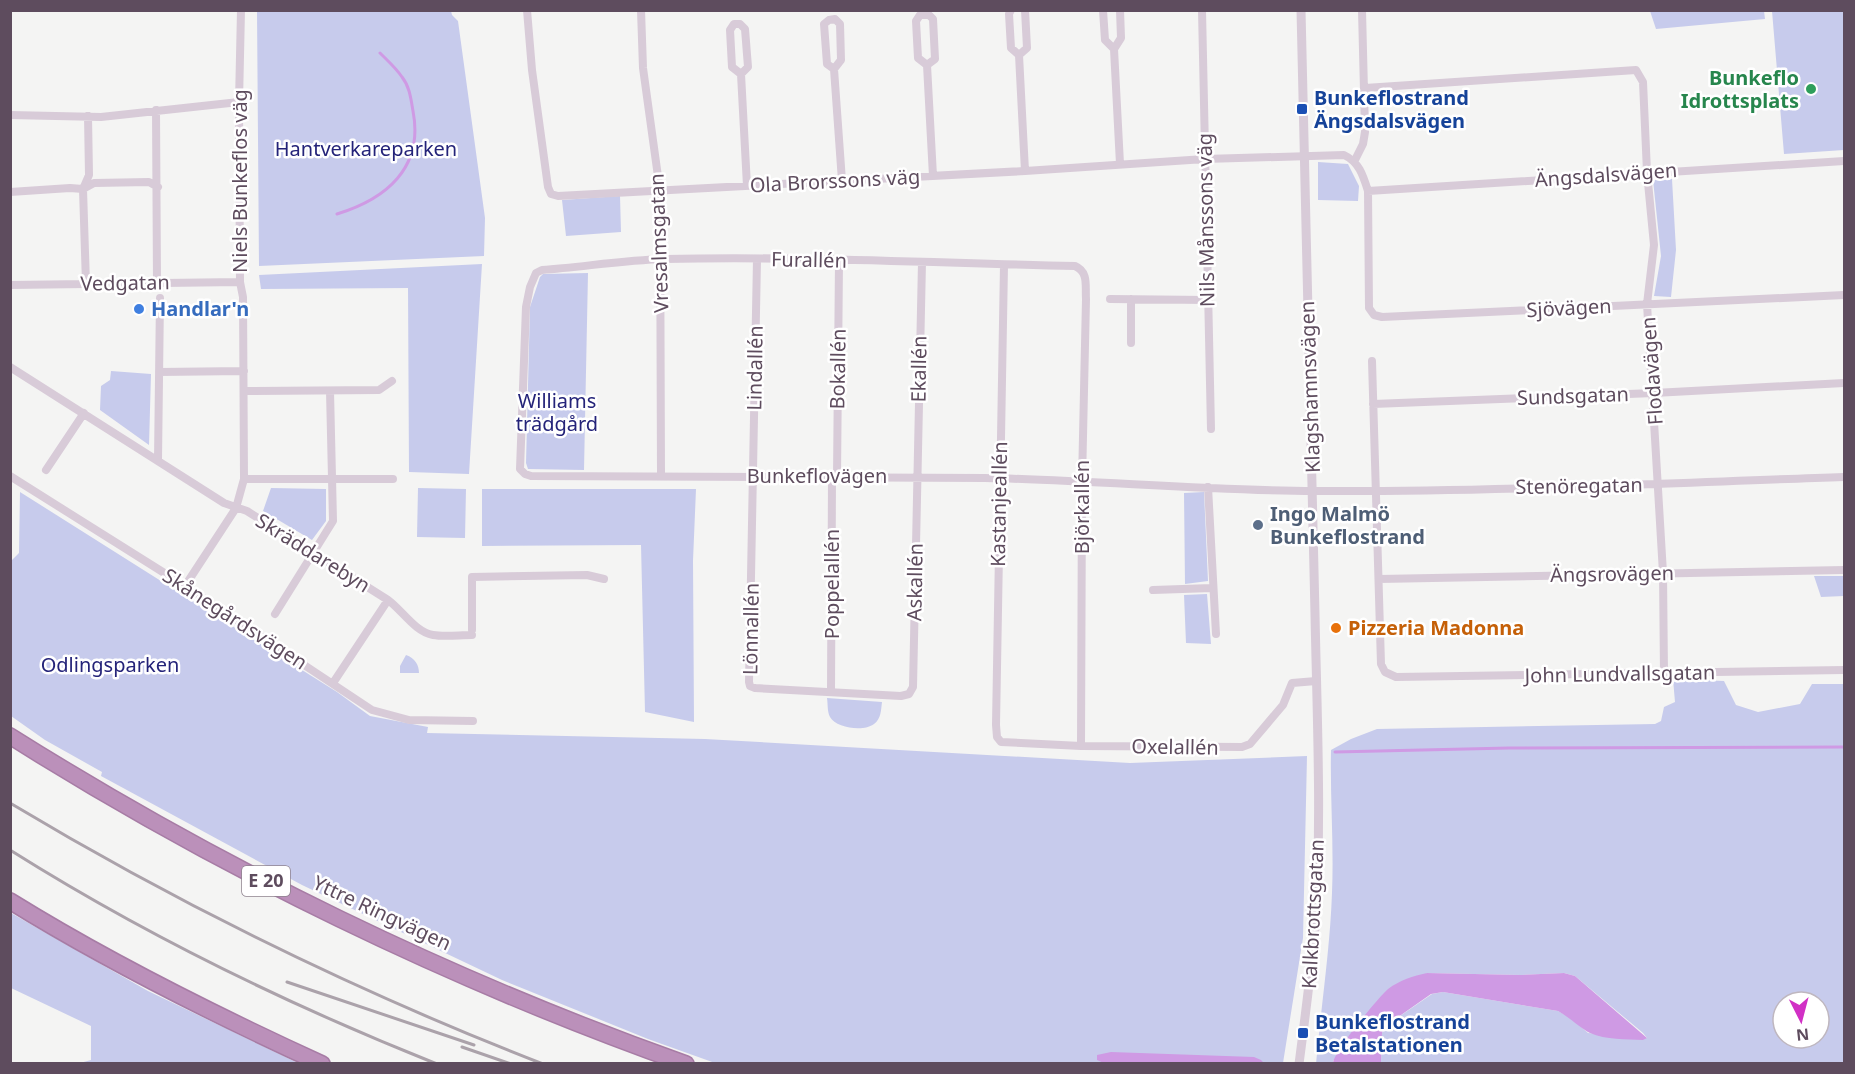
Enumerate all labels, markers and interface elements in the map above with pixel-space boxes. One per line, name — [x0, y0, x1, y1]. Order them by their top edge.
place label: Bunkeflo Idrottsplats — [1681, 64, 1799, 114]
marker: Bunkeflo Idrottsplats — [1804, 82, 1818, 96]
place label: Bunkeflostrand Ängsdalsvägen — [1314, 84, 1469, 134]
street label: Niels Bunkeflos väg — [226, 89, 253, 273]
marker: Bunkeflostrand Ängsdalsvägen — [1295, 102, 1309, 116]
street label: Nils Månssons väg — [1190, 133, 1221, 307]
park label: Hantverkareparken — [275, 135, 457, 162]
street label: Ängsdalsvägen — [1534, 156, 1678, 193]
street label: Ola Brorssons väg — [749, 163, 921, 198]
street label: Vresalmsgatan — [643, 173, 674, 313]
street label: Furallén — [771, 245, 847, 274]
street label: Vedgatan — [80, 268, 170, 297]
street label: Sjövägen — [1526, 292, 1612, 323]
place label: Handlar'n — [151, 295, 249, 322]
street label: Klagshamnsvägen — [1293, 301, 1326, 474]
marker: Handlar'n — [132, 302, 146, 316]
street label: Flodavägen — [1634, 316, 1669, 426]
street label: Lindallén — [740, 325, 769, 411]
street label: Bokallén — [823, 328, 852, 410]
street label: Ekallén — [904, 335, 933, 403]
street label: Sundsgatan — [1517, 380, 1629, 411]
park label: Williams trädgård — [516, 387, 598, 437]
street label: Kastanjeallén — [984, 441, 1013, 567]
street label: Björkallén — [1068, 460, 1095, 554]
street label: Bunkeflovägen — [747, 462, 887, 489]
street label: Stenöregatan — [1515, 471, 1643, 500]
place label: Ingo Malmö Bunkeflostrand — [1270, 500, 1425, 550]
street label: Skräddarebyn — [251, 507, 376, 599]
marker: Ingo Malmö Bunkeflostrand — [1251, 518, 1265, 532]
street label: Poppelallén — [818, 529, 845, 639]
street label: Askallén — [900, 543, 929, 621]
street label: Ängsrovägen — [1550, 559, 1674, 588]
street label: Skånegårdsvägen — [158, 562, 313, 675]
street label: Lönnallén — [736, 583, 765, 675]
place label: Pizzeria Madonna — [1348, 614, 1524, 641]
marker: Pizzeria Madonna — [1329, 621, 1343, 635]
park label: Odlingsparken — [41, 651, 179, 678]
street label: John Lundvallsgatan — [1522, 658, 1716, 689]
street label: Oxelallén — [1131, 732, 1219, 761]
street label: Kalkbrottsgatan — [1295, 838, 1330, 990]
road number: E 20 — [242, 866, 290, 896]
street label: Yttre Ringvägen — [309, 869, 456, 956]
north arrow — [1771, 990, 1831, 1050]
place label: Bunkeflostrand Betalstationen — [1315, 1008, 1470, 1058]
text: N — [1795, 1023, 1810, 1047]
marker: Bunkeflostrand Betalstationen — [1296, 1026, 1310, 1040]

